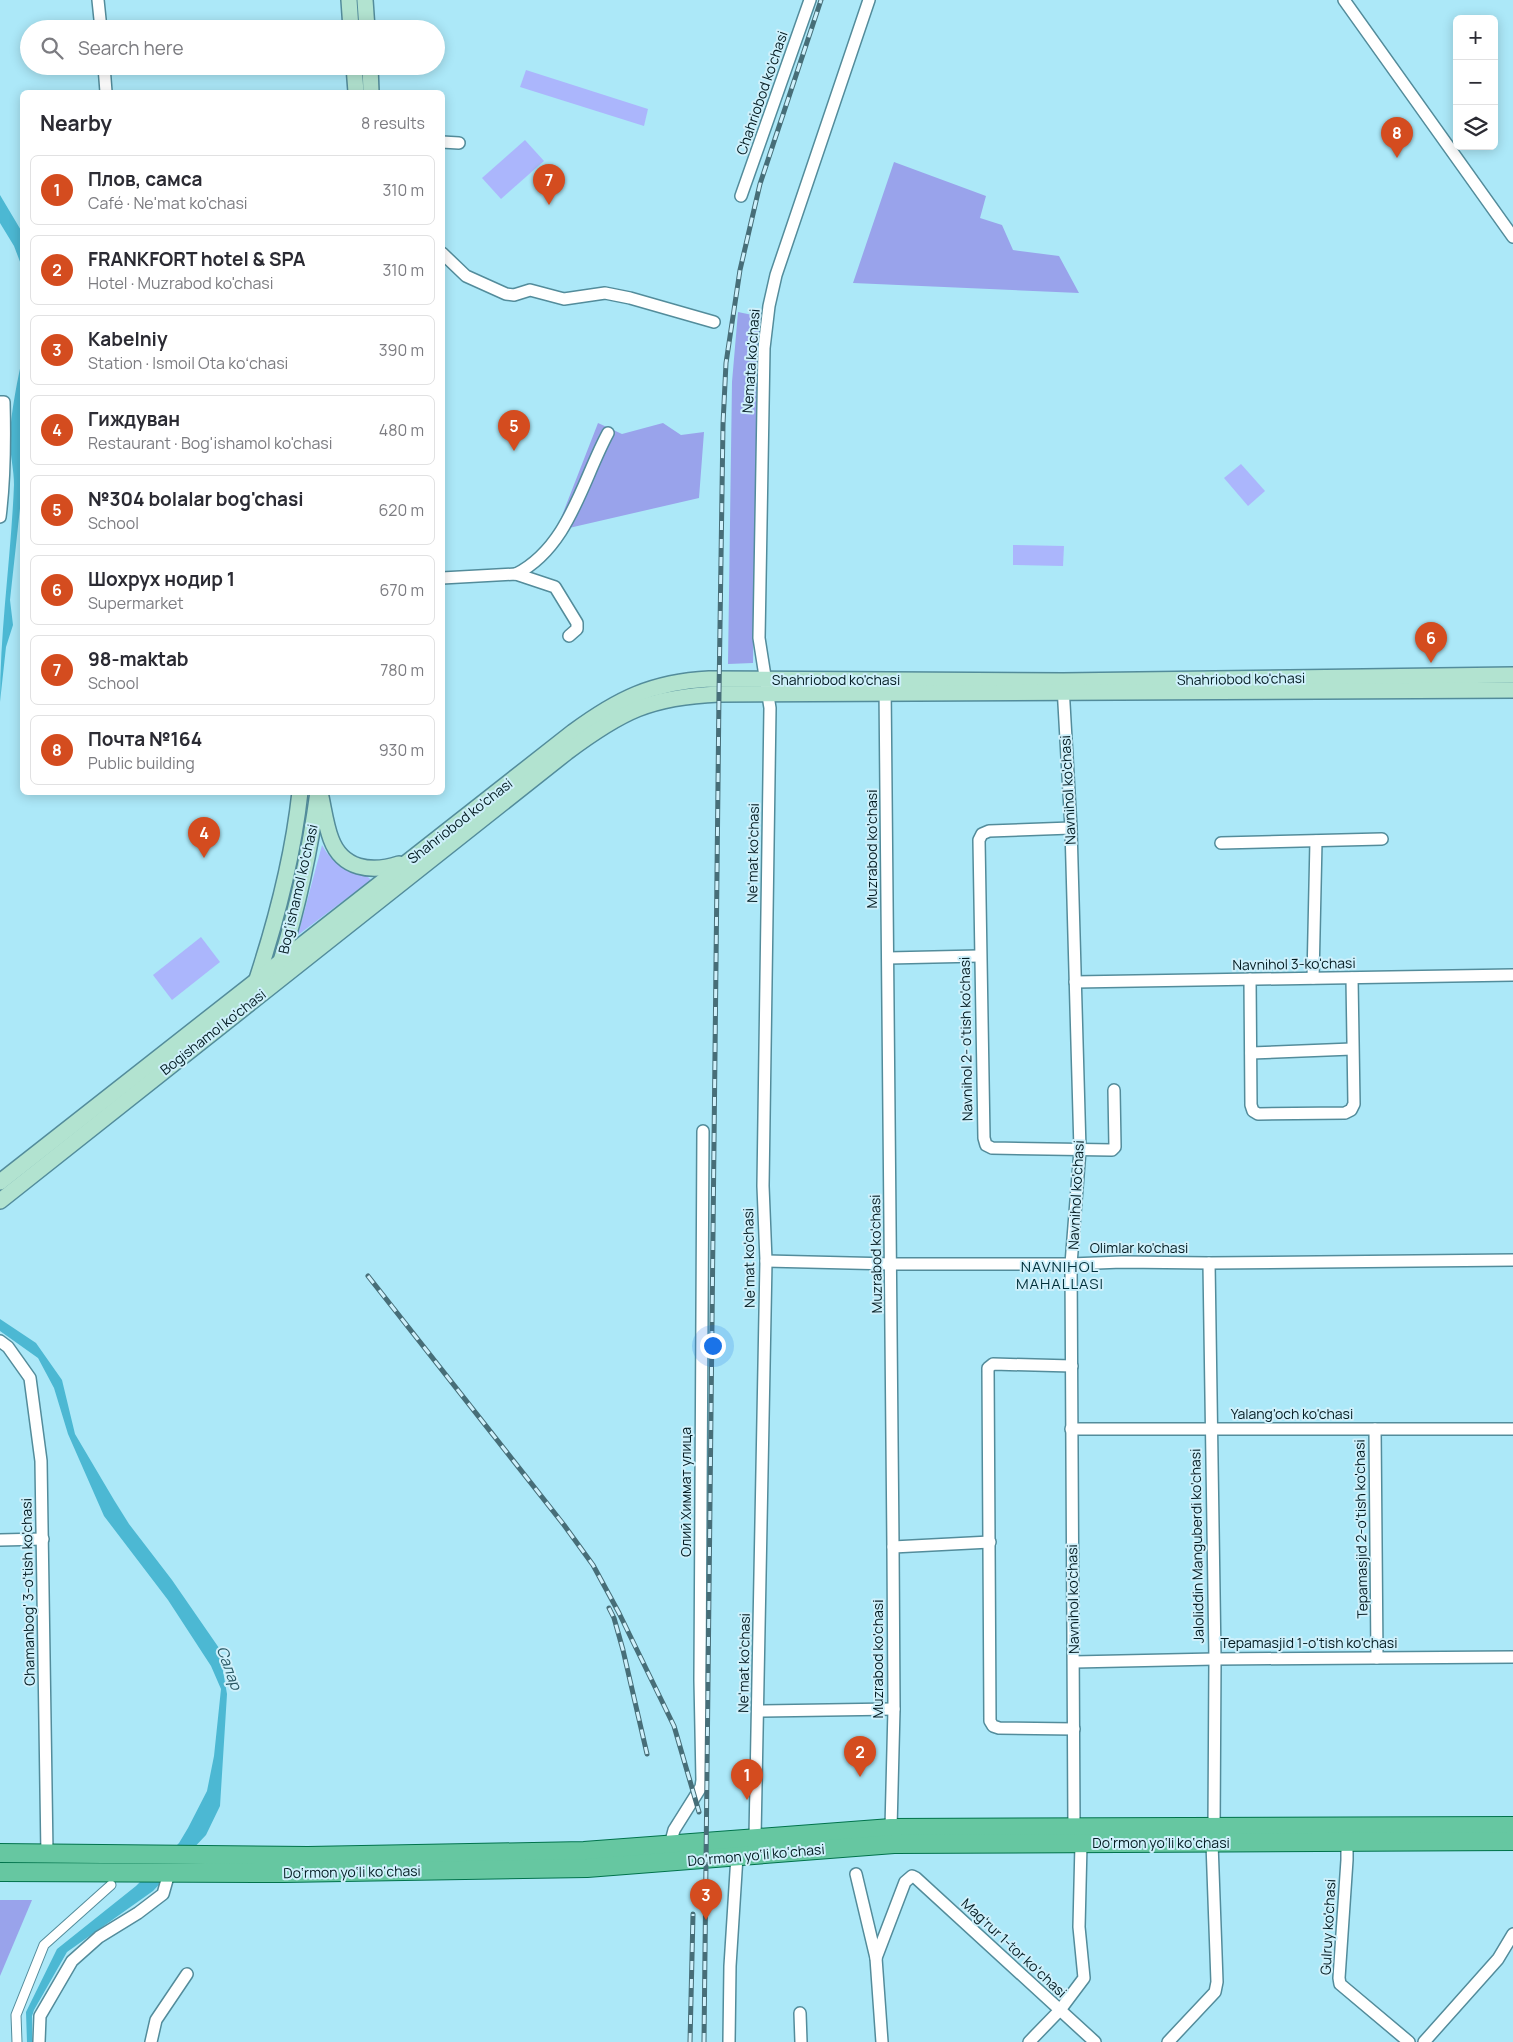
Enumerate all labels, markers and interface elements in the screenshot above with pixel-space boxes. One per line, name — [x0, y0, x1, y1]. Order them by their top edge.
map controls — [1453, 15, 1498, 150]
button: + — [1453, 15, 1498, 60]
search box — [20, 20, 445, 75]
street label: Chahriobod ko'chasi — [731, 28, 792, 157]
icon: search — [38, 34, 66, 62]
text: Search here — [78, 35, 184, 61]
button: − — [1453, 60, 1498, 105]
button: layers — [1453, 105, 1498, 150]
text: Nearby — [40, 109, 112, 137]
text: 8 results — [361, 112, 425, 134]
pin: 8 — [1381, 117, 1413, 158]
pin: 7 — [533, 164, 565, 205]
text: Плов, самса — [88, 166, 202, 192]
text: 1 — [53, 179, 61, 201]
text: 310 m — [382, 179, 424, 201]
text: Café · Ne'mat ko'chasi — [88, 192, 248, 214]
text: FRANKFORT hotel & SPA — [88, 246, 305, 272]
text: 2 — [52, 259, 62, 281]
text: 310 m — [382, 259, 424, 281]
text: Hotel · Muzrabod ko'chasi — [88, 272, 273, 294]
street label: Nemata ko'chasi — [737, 308, 764, 414]
text: Kabelniy — [88, 326, 168, 352]
text: 3 — [52, 339, 62, 361]
text: 390 m — [379, 339, 424, 361]
text: Station · Ismoil Ota koʻchasi — [88, 352, 288, 374]
text: Гиждуван — [88, 406, 180, 432]
pin: 5 — [498, 410, 530, 451]
text: 4 — [52, 419, 62, 441]
text: 480 m — [379, 419, 424, 441]
text: Restaurant · Bog'ishamol ko'chasi — [88, 432, 332, 454]
text: №304 bolalar bog'chasi — [88, 486, 304, 512]
text: 5 — [52, 499, 62, 521]
text: 620 m — [378, 499, 424, 521]
text: School — [88, 512, 139, 534]
text: Шохрух нодир 1 — [88, 566, 235, 592]
text: 6 — [52, 579, 62, 601]
text: 670 m — [380, 579, 424, 601]
text: Supermarket — [88, 592, 184, 614]
pin: 6 — [1415, 622, 1447, 663]
text: 98-maktab — [88, 646, 189, 672]
text: 7 — [53, 659, 61, 681]
text: 780 m — [380, 659, 424, 681]
street label: Shahriobod ko'chasi — [1177, 668, 1305, 689]
street label: Shahriobod ko'chasi — [772, 670, 900, 689]
text: School — [88, 672, 139, 694]
text: Почта №164 — [88, 726, 202, 752]
street label: Navnihol ko'chasi — [1055, 735, 1080, 845]
text: 8 — [52, 739, 62, 761]
text: 930 m — [379, 739, 424, 761]
text: Public building — [88, 752, 195, 774]
street label: Shahriobod ko'chasi — [403, 774, 516, 868]
street label: Muzrabod ko'chasi — [862, 790, 881, 908]
street label: Ne'mat ko'chasi — [742, 803, 763, 903]
pin: 4 — [188, 817, 220, 858]
street label: Bog'ishamol ko'chasi — [273, 822, 322, 956]
street label: Navnihol 3-ko'chasi — [1232, 953, 1356, 974]
street label: Navnihol 2- o'tish ko'chasi — [955, 957, 976, 1121]
street label: Bogishamol ko'chasi — [156, 984, 269, 1079]
street label: Navnihol ko'chasi — [1063, 1140, 1088, 1250]
street label: Muzrabod ko'chasi — [865, 1194, 886, 1314]
street label: Ne'mat ko'chasi — [738, 1208, 759, 1308]
street label: Olimlar ko'chasi — [1090, 1238, 1188, 1257]
district label: NAVNIHOL MAHALLASI — [1016, 1256, 1104, 1294]
your location — [700, 1333, 726, 1359]
street label: Yalang'och ko'chasi — [1231, 1404, 1353, 1423]
street label: Олий Химмат улица — [676, 1427, 695, 1557]
street label: Tepamasjid 2-o'tish ko'chasi — [1349, 1439, 1372, 1619]
street label: Jaloliddin Manguberdi ko'chasi — [1185, 1449, 1208, 1643]
street label: Chamanbog' 3-o'tish ko'chasi — [16, 1498, 39, 1686]
street label: Navnihol ko'chasi — [1062, 1544, 1083, 1654]
street label: Muzrabod ko'chasi — [868, 1600, 887, 1718]
street label: Ne'mat ko'chasi — [733, 1613, 754, 1713]
street label: Tepamasjid 1-o'tish ko'chasi — [1221, 1633, 1397, 1652]
water label: Салар — [212, 1643, 247, 1694]
pin: 2 — [844, 1736, 876, 1777]
pin: 1 — [731, 1759, 763, 1800]
street label: Do‘rmon yo‘li ko‘chasi — [1092, 1833, 1230, 1852]
street label: Do‘rmon yo‘li ko‘chasi — [687, 1839, 825, 1870]
street label: Do‘rmon yo‘li ko‘chasi — [283, 1861, 421, 1882]
street label: Gulruy ko'chasi — [1315, 1878, 1340, 1975]
pin: 3 — [690, 1879, 722, 1920]
street label: Magʻrur 1-tor koʻchasi — [958, 1894, 1071, 2002]

